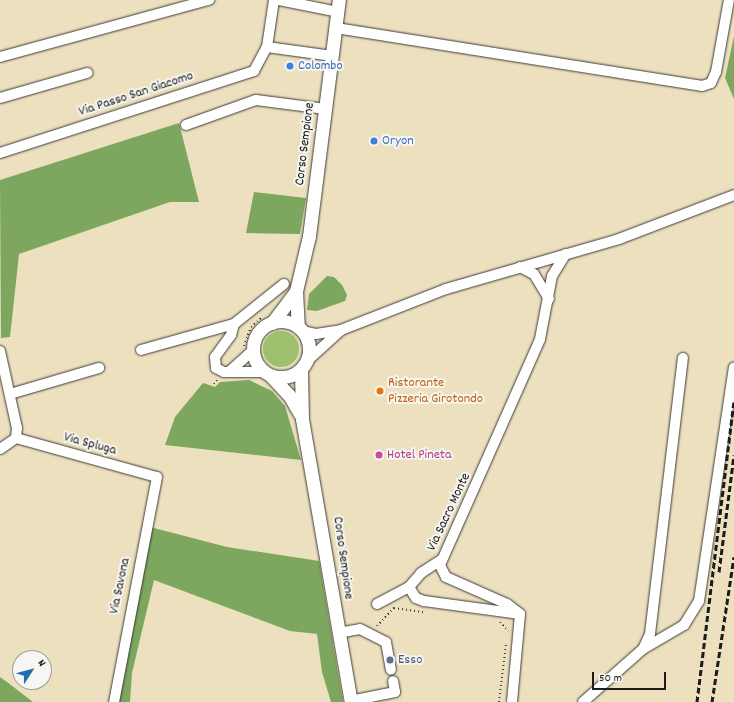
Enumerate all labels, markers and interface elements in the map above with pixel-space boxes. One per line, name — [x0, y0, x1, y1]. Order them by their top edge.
place label: Colombo — [298, 58, 343, 74]
marker: Colombo — [285, 61, 295, 71]
street label: Via Passo San Giacomo — [77, 68, 195, 120]
street label: Corso Sempione — [292, 102, 318, 186]
place label: Oryon — [382, 133, 414, 149]
marker: Oryon — [369, 136, 379, 146]
place label: Ristorante Pizzeria Girotondo — [388, 375, 483, 408]
marker: Ristorante Pizzeria Girotondo — [375, 386, 385, 396]
street label: Via Spluga — [62, 429, 118, 459]
place label: Hotel Pineta — [387, 447, 452, 463]
marker: Hotel Pineta — [374, 450, 384, 460]
street label: Via Sacro Monte — [424, 470, 474, 554]
street label: Corso Sempione — [329, 515, 357, 601]
street label: Via Savona — [106, 556, 134, 616]
north arrow — [12, 650, 52, 690]
place label: Esso — [398, 652, 422, 668]
marker: Esso — [385, 655, 395, 665]
text: N — [33, 657, 49, 670]
scale bar — [594, 664, 668, 690]
text: 50 m — [599, 670, 622, 687]

